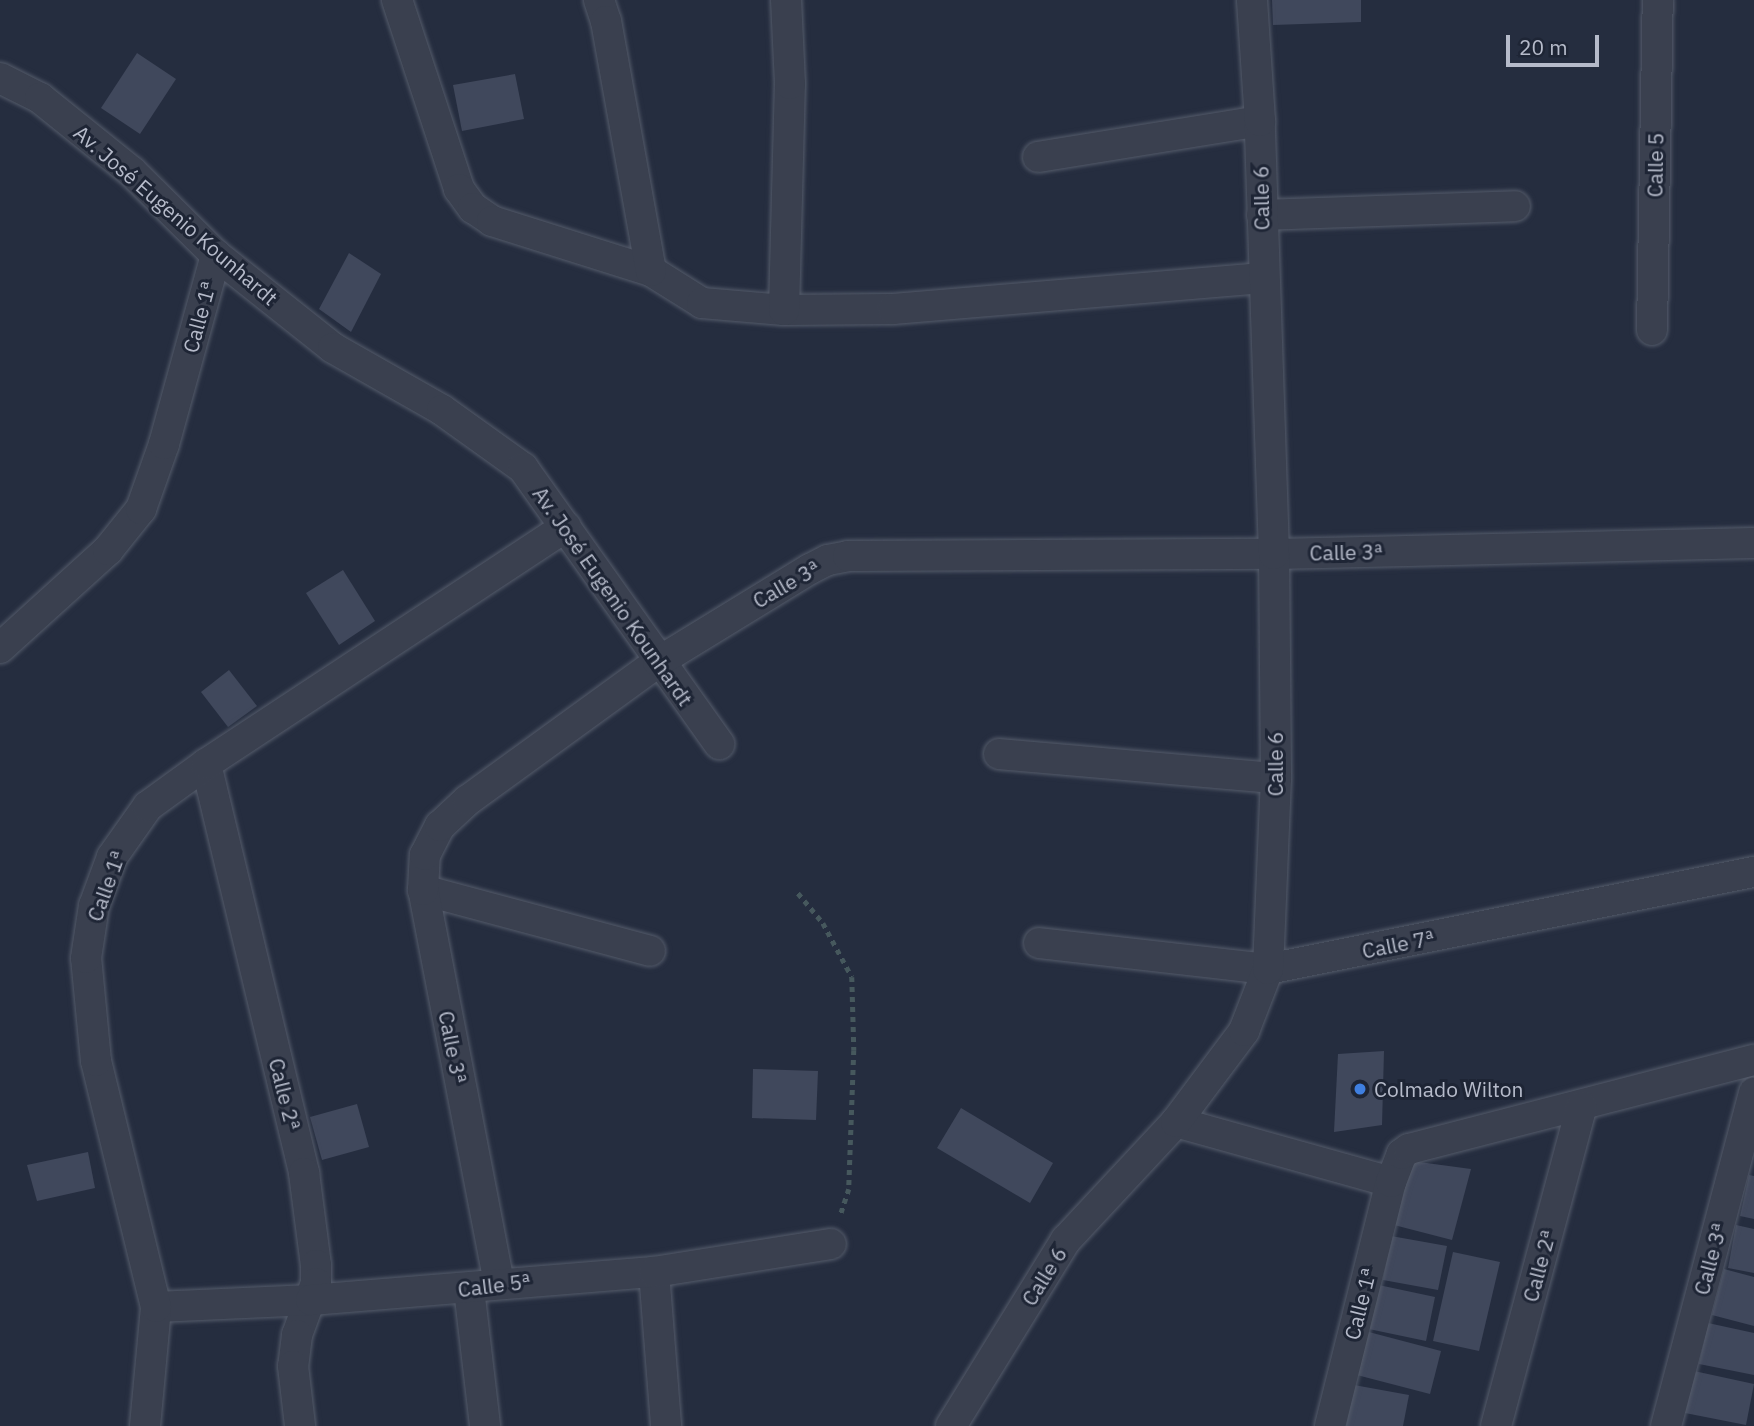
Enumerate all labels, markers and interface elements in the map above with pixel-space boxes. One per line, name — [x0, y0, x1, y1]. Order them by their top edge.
scale bar — [1509, 21, 1602, 65]
text: 20 m — [1519, 33, 1568, 61]
street label: Av. José Eugenio Kounhardt — [69, 120, 283, 310]
street label: Calle 5 — [1642, 132, 1668, 198]
street label: Calle 6 — [1248, 165, 1274, 231]
street label: Calle 1ª — [177, 278, 221, 356]
street label: Av. José Eugenio Kounhardt — [528, 482, 698, 710]
street label: Calle 3ª — [1309, 539, 1383, 565]
street label: Calle 3ª — [748, 555, 824, 613]
street label: Calle 6 — [1262, 732, 1288, 796]
street label: Calle 1ª — [82, 847, 130, 925]
street label: Calle 7ª — [1360, 925, 1436, 963]
street label: Calle 3ª — [434, 1009, 472, 1085]
street label: Calle 2ª — [264, 1056, 306, 1132]
place label: Colmado Wilton — [1374, 1076, 1523, 1102]
marker: Colmado Wilton — [1352, 1081, 1368, 1097]
street label: Calle 3ª — [1688, 1220, 1732, 1298]
street label: Calle 2ª — [1517, 1227, 1561, 1305]
street label: Calle 6 — [1016, 1242, 1072, 1310]
street label: Calle 1ª — [1339, 1266, 1381, 1342]
street label: Calle 5ª — [456, 1268, 532, 1302]

